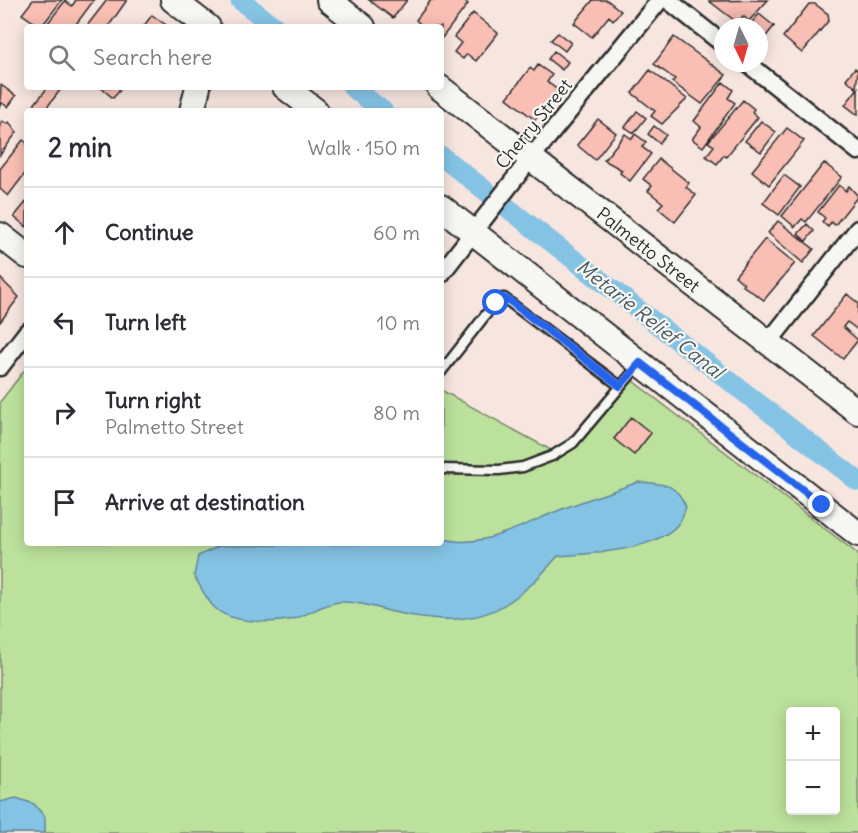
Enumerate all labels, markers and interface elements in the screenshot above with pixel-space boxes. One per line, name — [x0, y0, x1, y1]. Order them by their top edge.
north arrow — [714, 18, 768, 72]
search box — [24, 24, 444, 90]
icon: search — [45, 41, 78, 74]
text: Search here — [93, 43, 212, 71]
street label: Cherry Street — [490, 74, 577, 173]
text: 2 min — [48, 131, 112, 164]
text: Walk · 150 m — [308, 135, 420, 160]
street label: Palmetto Street — [592, 202, 705, 297]
icon: ahead — [48, 216, 81, 249]
text: Continue — [105, 218, 194, 246]
text: 60 m — [373, 220, 420, 245]
water label: Metarie Relief Canal — [572, 254, 731, 385]
route start — [482, 289, 508, 315]
icon: left — [48, 306, 81, 339]
text: Turn left — [105, 308, 186, 336]
text: 10 m — [377, 310, 420, 335]
text: Turn right — [105, 386, 201, 414]
icon: right — [48, 396, 81, 429]
text: 80 m — [373, 400, 420, 425]
text: Palmetto Street — [105, 414, 244, 439]
icon: arrive — [48, 486, 81, 519]
text: Arrive at destination — [105, 488, 305, 516]
route end — [808, 491, 834, 517]
map controls — [786, 707, 840, 815]
button: + — [786, 707, 840, 761]
button: − — [786, 761, 840, 815]

